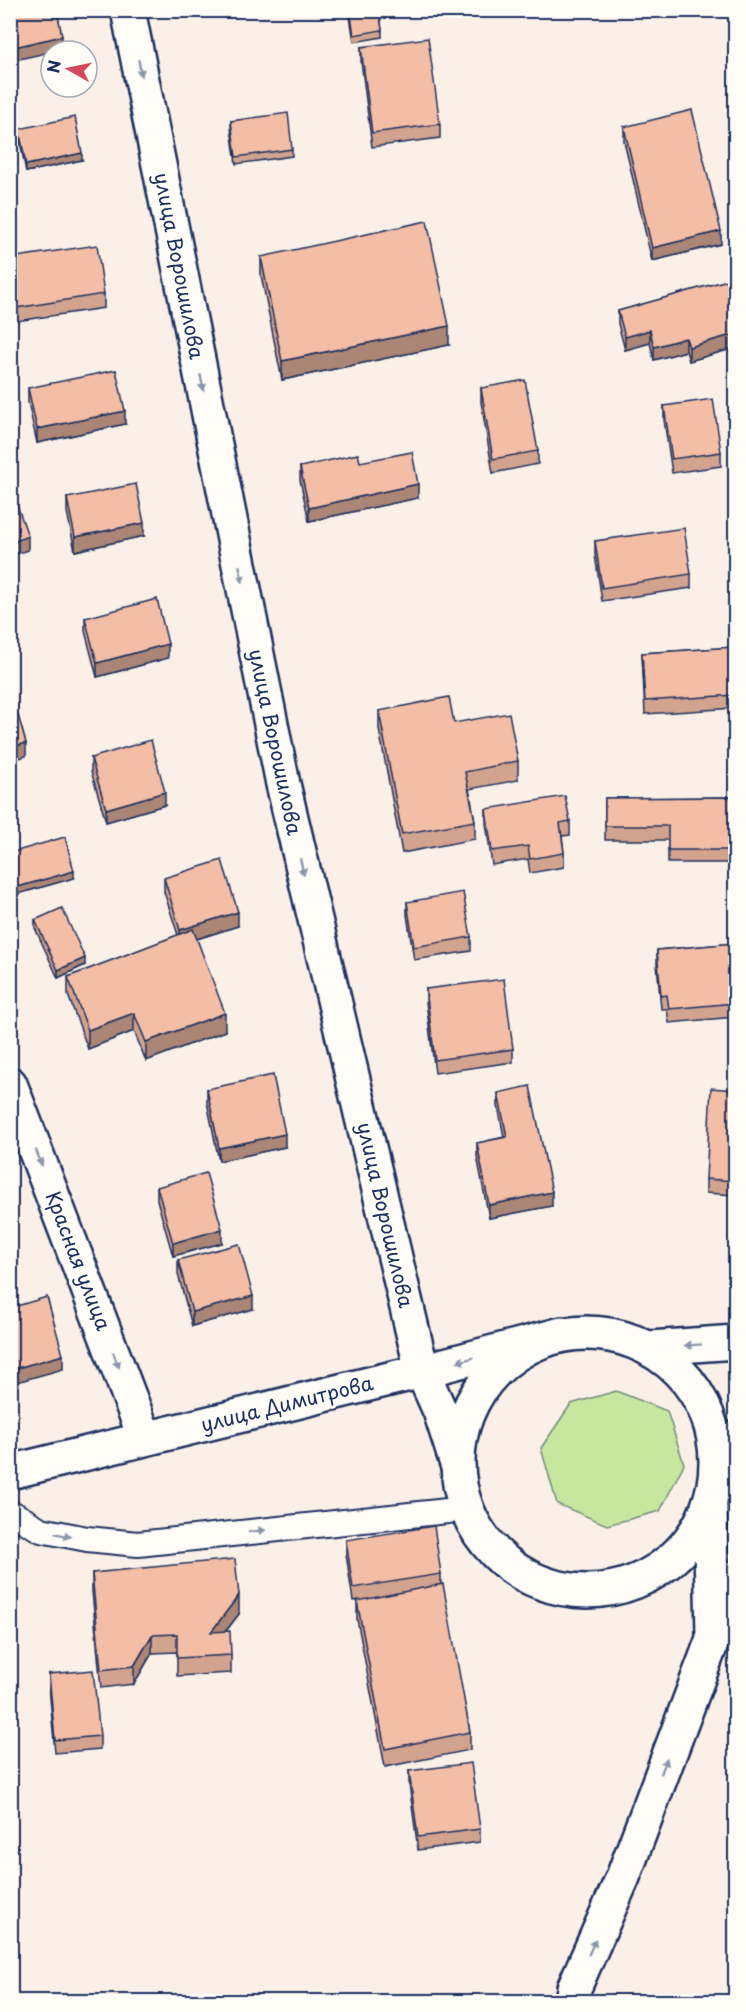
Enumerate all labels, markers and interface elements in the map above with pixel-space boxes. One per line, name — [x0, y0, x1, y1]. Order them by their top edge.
north arrow — [39, 39, 99, 99]
text: N — [40, 58, 66, 75]
one-way arrow — [136, 59, 145, 78]
street label: улица Ворошилова — [147, 170, 213, 362]
one-way arrow — [198, 373, 208, 392]
one-way arrow — [237, 565, 246, 584]
street label: улица Ворошилова — [242, 646, 310, 838]
one-way arrow — [298, 858, 308, 877]
street label: улица Ворошилова — [350, 1119, 422, 1311]
one-way arrow — [35, 1149, 44, 1167]
street label: Красная улица — [39, 1187, 119, 1335]
one-way arrow — [683, 1340, 702, 1350]
one-way arrow — [111, 1351, 121, 1369]
one-way arrow — [456, 1355, 474, 1365]
street label: улица Димитрова — [198, 1367, 377, 1439]
one-way arrow — [248, 1526, 267, 1536]
one-way arrow — [54, 1531, 73, 1540]
one-way arrow — [660, 1757, 670, 1775]
one-way arrow — [588, 1938, 597, 1956]

